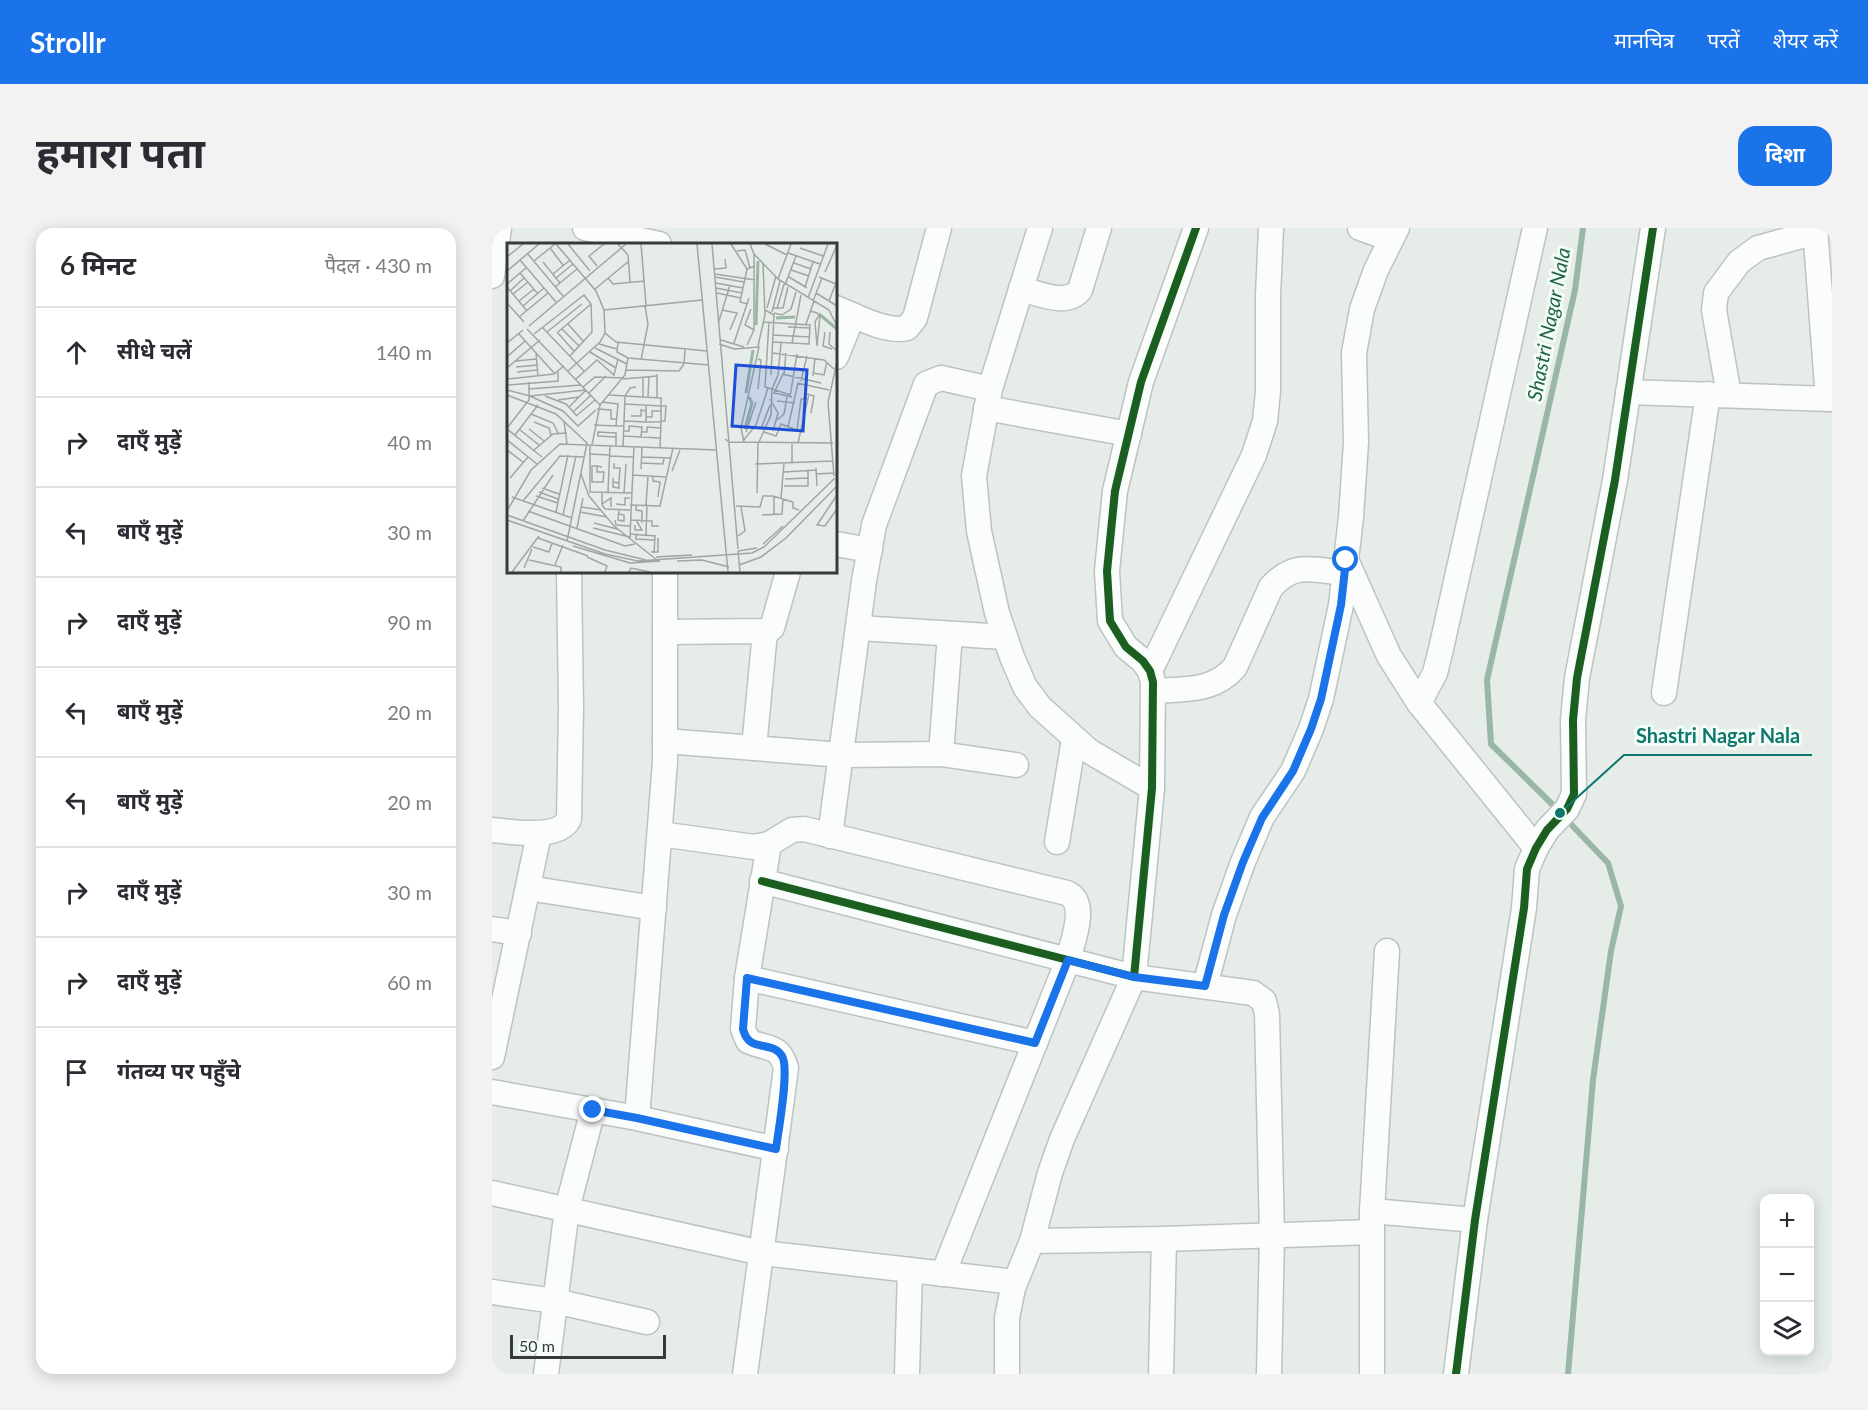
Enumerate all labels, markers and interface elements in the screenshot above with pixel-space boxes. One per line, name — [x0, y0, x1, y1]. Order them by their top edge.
text: Strollr — [30, 25, 106, 59]
text: मानचित्र — [1614, 27, 1674, 52]
text: परतें — [1707, 27, 1740, 52]
text: शेयर करें — [1773, 27, 1838, 52]
button: दिशा — [1738, 126, 1832, 186]
text: हमारा पता — [36, 127, 205, 177]
inset map — [507, 243, 837, 573]
water label: Shastri Nagar Nala — [1521, 245, 1575, 403]
text: 6 मिनट — [60, 249, 136, 281]
text: पैदल · 430 m — [325, 253, 432, 277]
icon: ahead — [60, 336, 93, 369]
text: सीधे चलें — [117, 337, 192, 364]
text: 140 m — [376, 340, 432, 364]
icon: right — [60, 426, 93, 459]
text: दाएँ मुड़ें — [117, 427, 181, 454]
text: 40 m — [387, 430, 432, 454]
icon: left — [60, 516, 93, 549]
text: बाएँ मुड़ें — [117, 517, 183, 544]
text: 30 m — [387, 520, 432, 544]
route start — [1332, 546, 1358, 572]
icon: right — [60, 606, 93, 639]
text: दाएँ मुड़ें — [117, 607, 181, 634]
text: 90 m — [387, 610, 432, 634]
icon: left — [60, 696, 93, 729]
text: बाएँ मुड़ें — [117, 697, 183, 724]
text: 20 m — [387, 700, 432, 724]
callout: Shastri Nagar Nala — [1624, 717, 1812, 755]
text: Shastri Nagar Nala — [1636, 723, 1800, 747]
icon: left — [60, 786, 93, 819]
text: बाएँ मुड़ें — [117, 787, 183, 814]
text: 20 m — [387, 790, 432, 814]
icon: right — [60, 876, 93, 909]
text: दाएँ मुड़ें — [117, 877, 181, 904]
text: 30 m — [387, 880, 432, 904]
icon: right — [60, 966, 93, 999]
text: दाएँ मुड़ें — [117, 967, 181, 994]
text: 60 m — [387, 970, 432, 994]
icon: arrive — [60, 1056, 93, 1089]
text: गंतव्य पर पहुँचे — [117, 1057, 241, 1084]
route end — [579, 1096, 605, 1122]
map controls — [1760, 1194, 1814, 1356]
button: + — [1760, 1194, 1814, 1248]
button: − — [1760, 1248, 1814, 1302]
button: layers — [1760, 1302, 1814, 1356]
scale bar — [510, 1332, 666, 1360]
text: 50 m — [519, 1336, 555, 1355]

